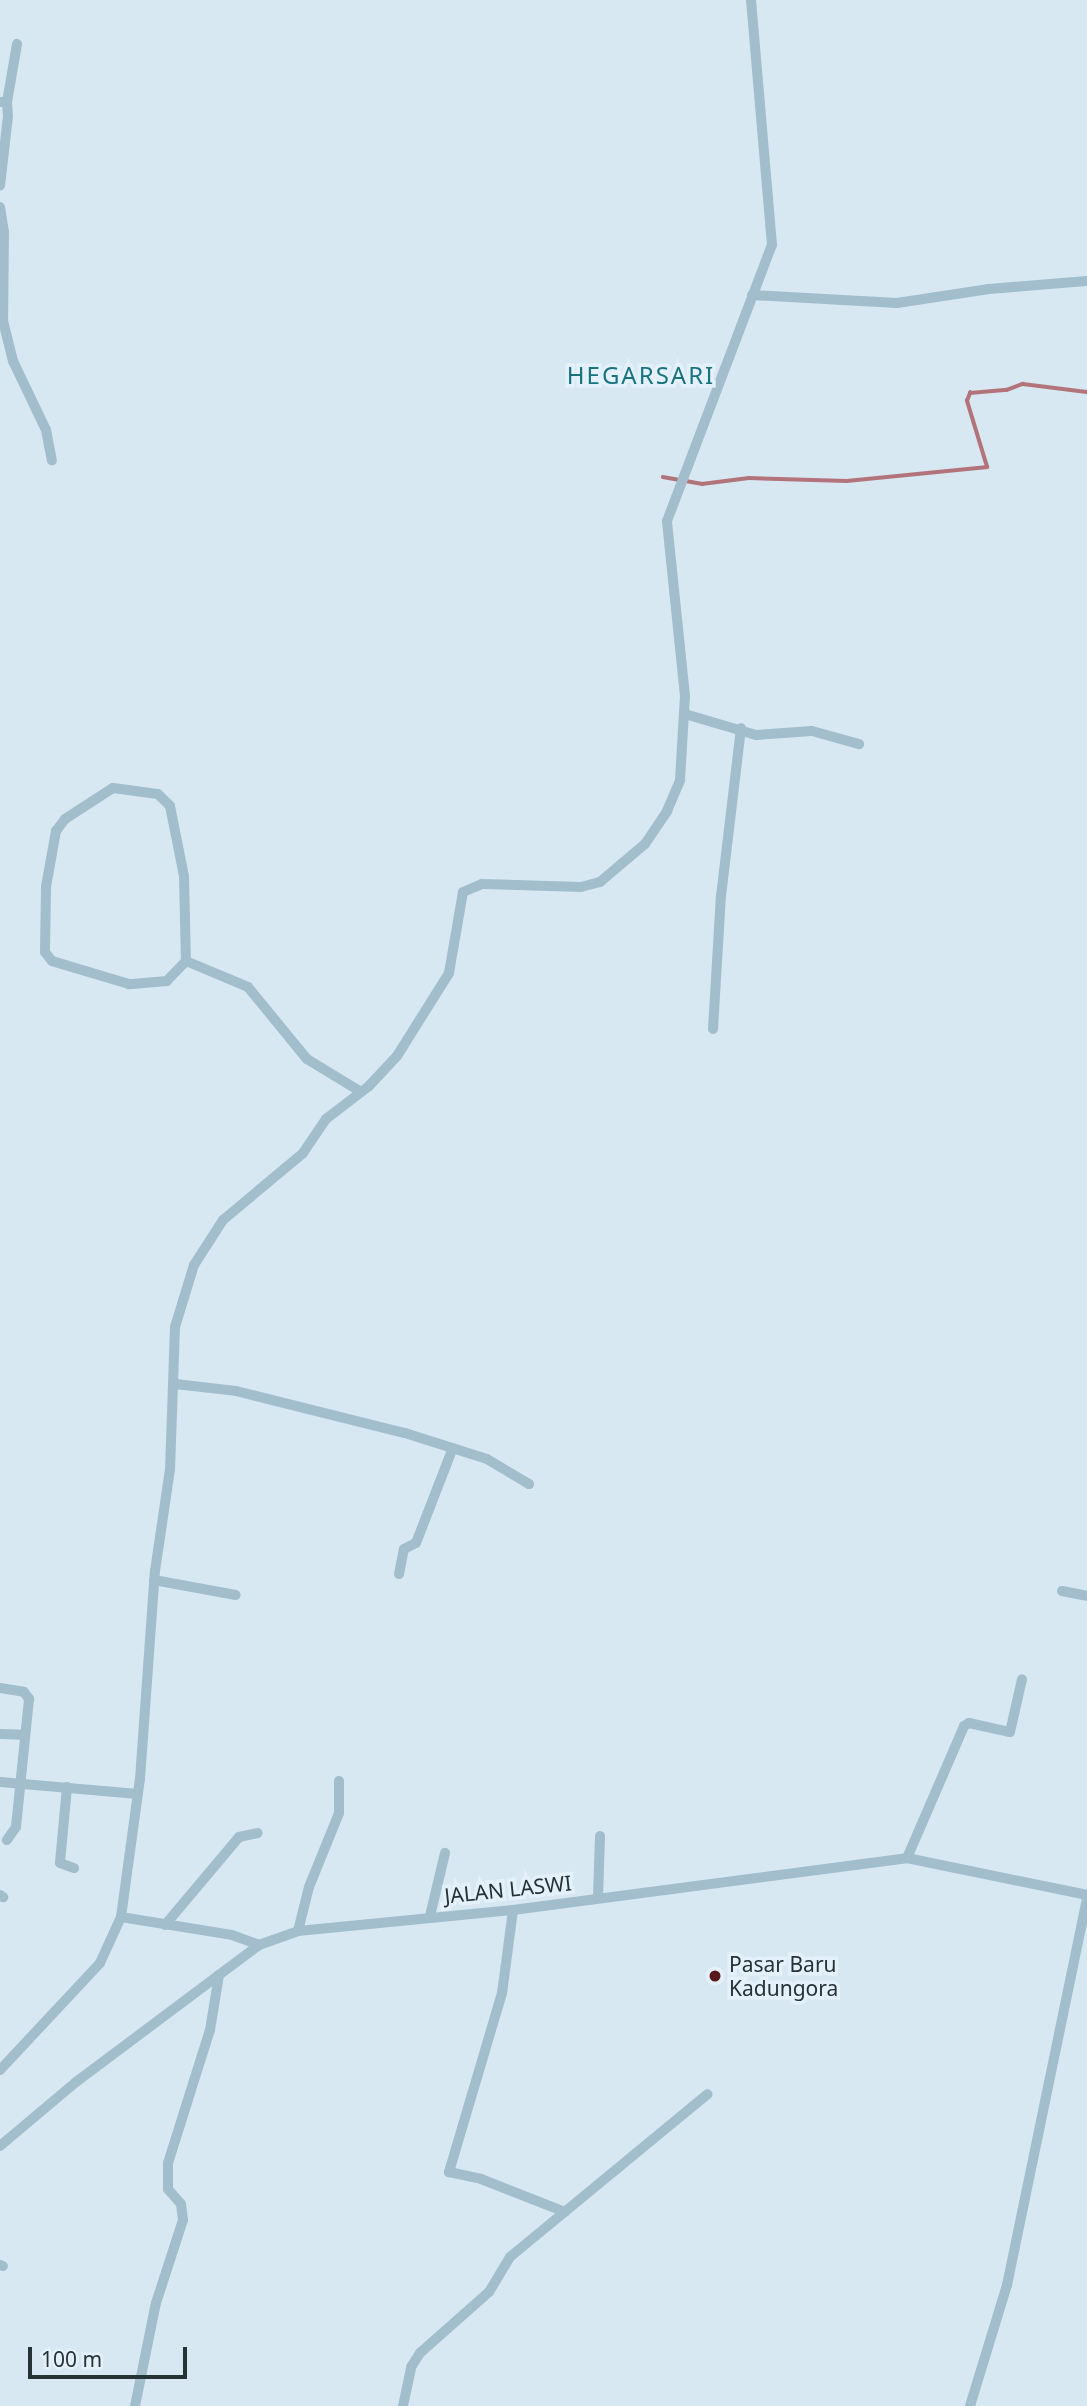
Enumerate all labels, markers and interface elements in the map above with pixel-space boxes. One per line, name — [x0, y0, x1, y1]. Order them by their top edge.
district label: HEGARSARI — [568, 361, 714, 389]
street label: JALAN LASWI — [443, 1870, 573, 1908]
place label: Pasar Baru Kadungora — [729, 1951, 838, 2001]
marker: Pasar Baru Kadungora — [707, 1968, 723, 1984]
scale bar — [32, 2332, 191, 2376]
text: 100 m — [41, 2345, 102, 2373]

